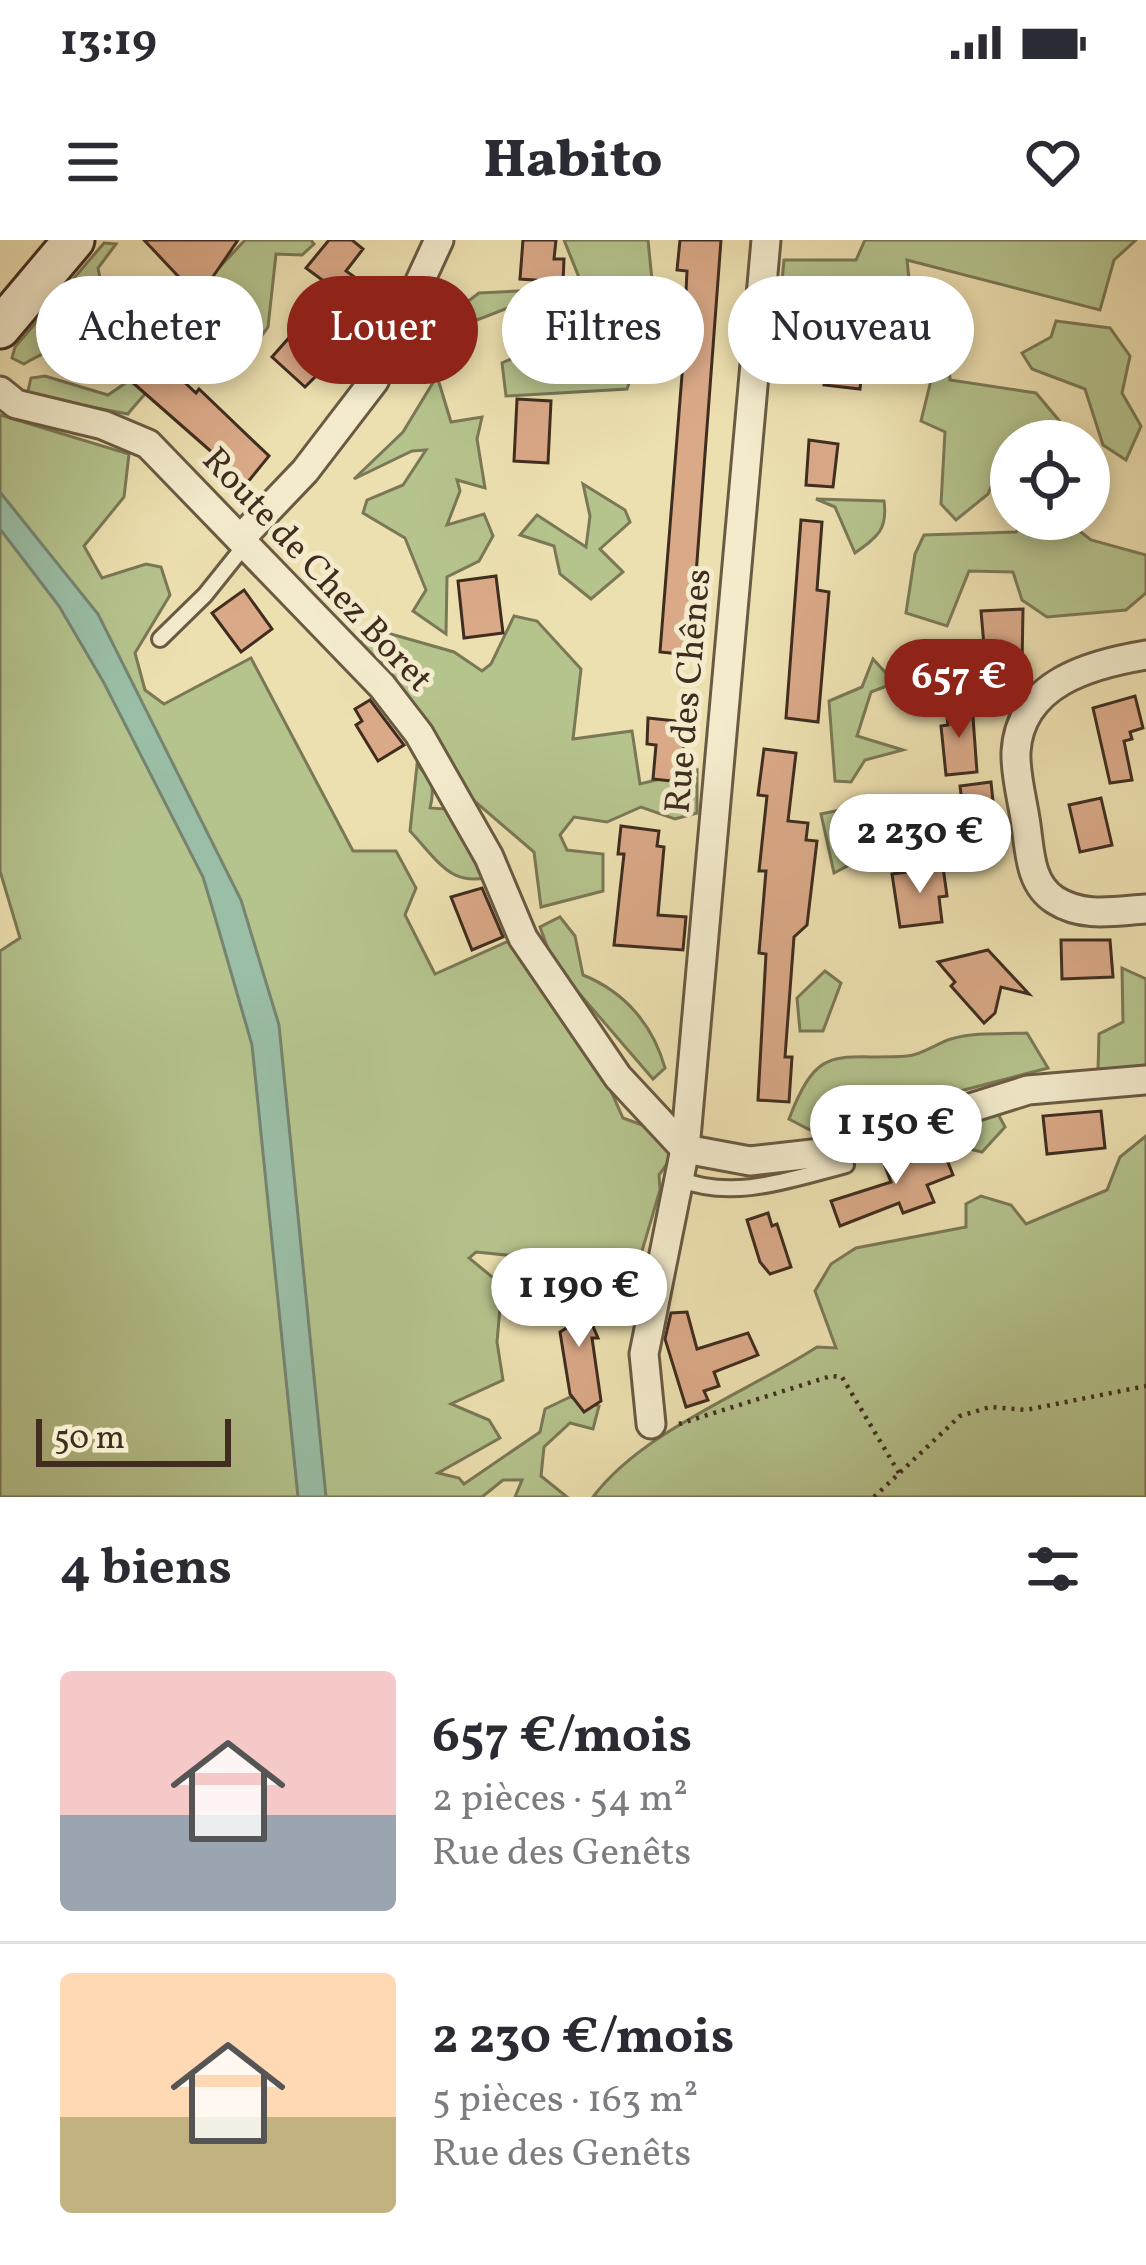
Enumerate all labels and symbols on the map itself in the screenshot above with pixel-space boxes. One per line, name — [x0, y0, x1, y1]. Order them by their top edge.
street label: Route de Chez Boret — [189, 438, 443, 704]
street label: Rue des Chênes — [654, 567, 726, 815]
pin: 657 € — [875, 639, 1043, 741]
pin: 2 230 € — [809, 794, 1031, 896]
pin: 1 150 € — [785, 1085, 1007, 1187]
pin: 1 190 € — [468, 1248, 690, 1350]
scale bar — [36, 1413, 231, 1466]

